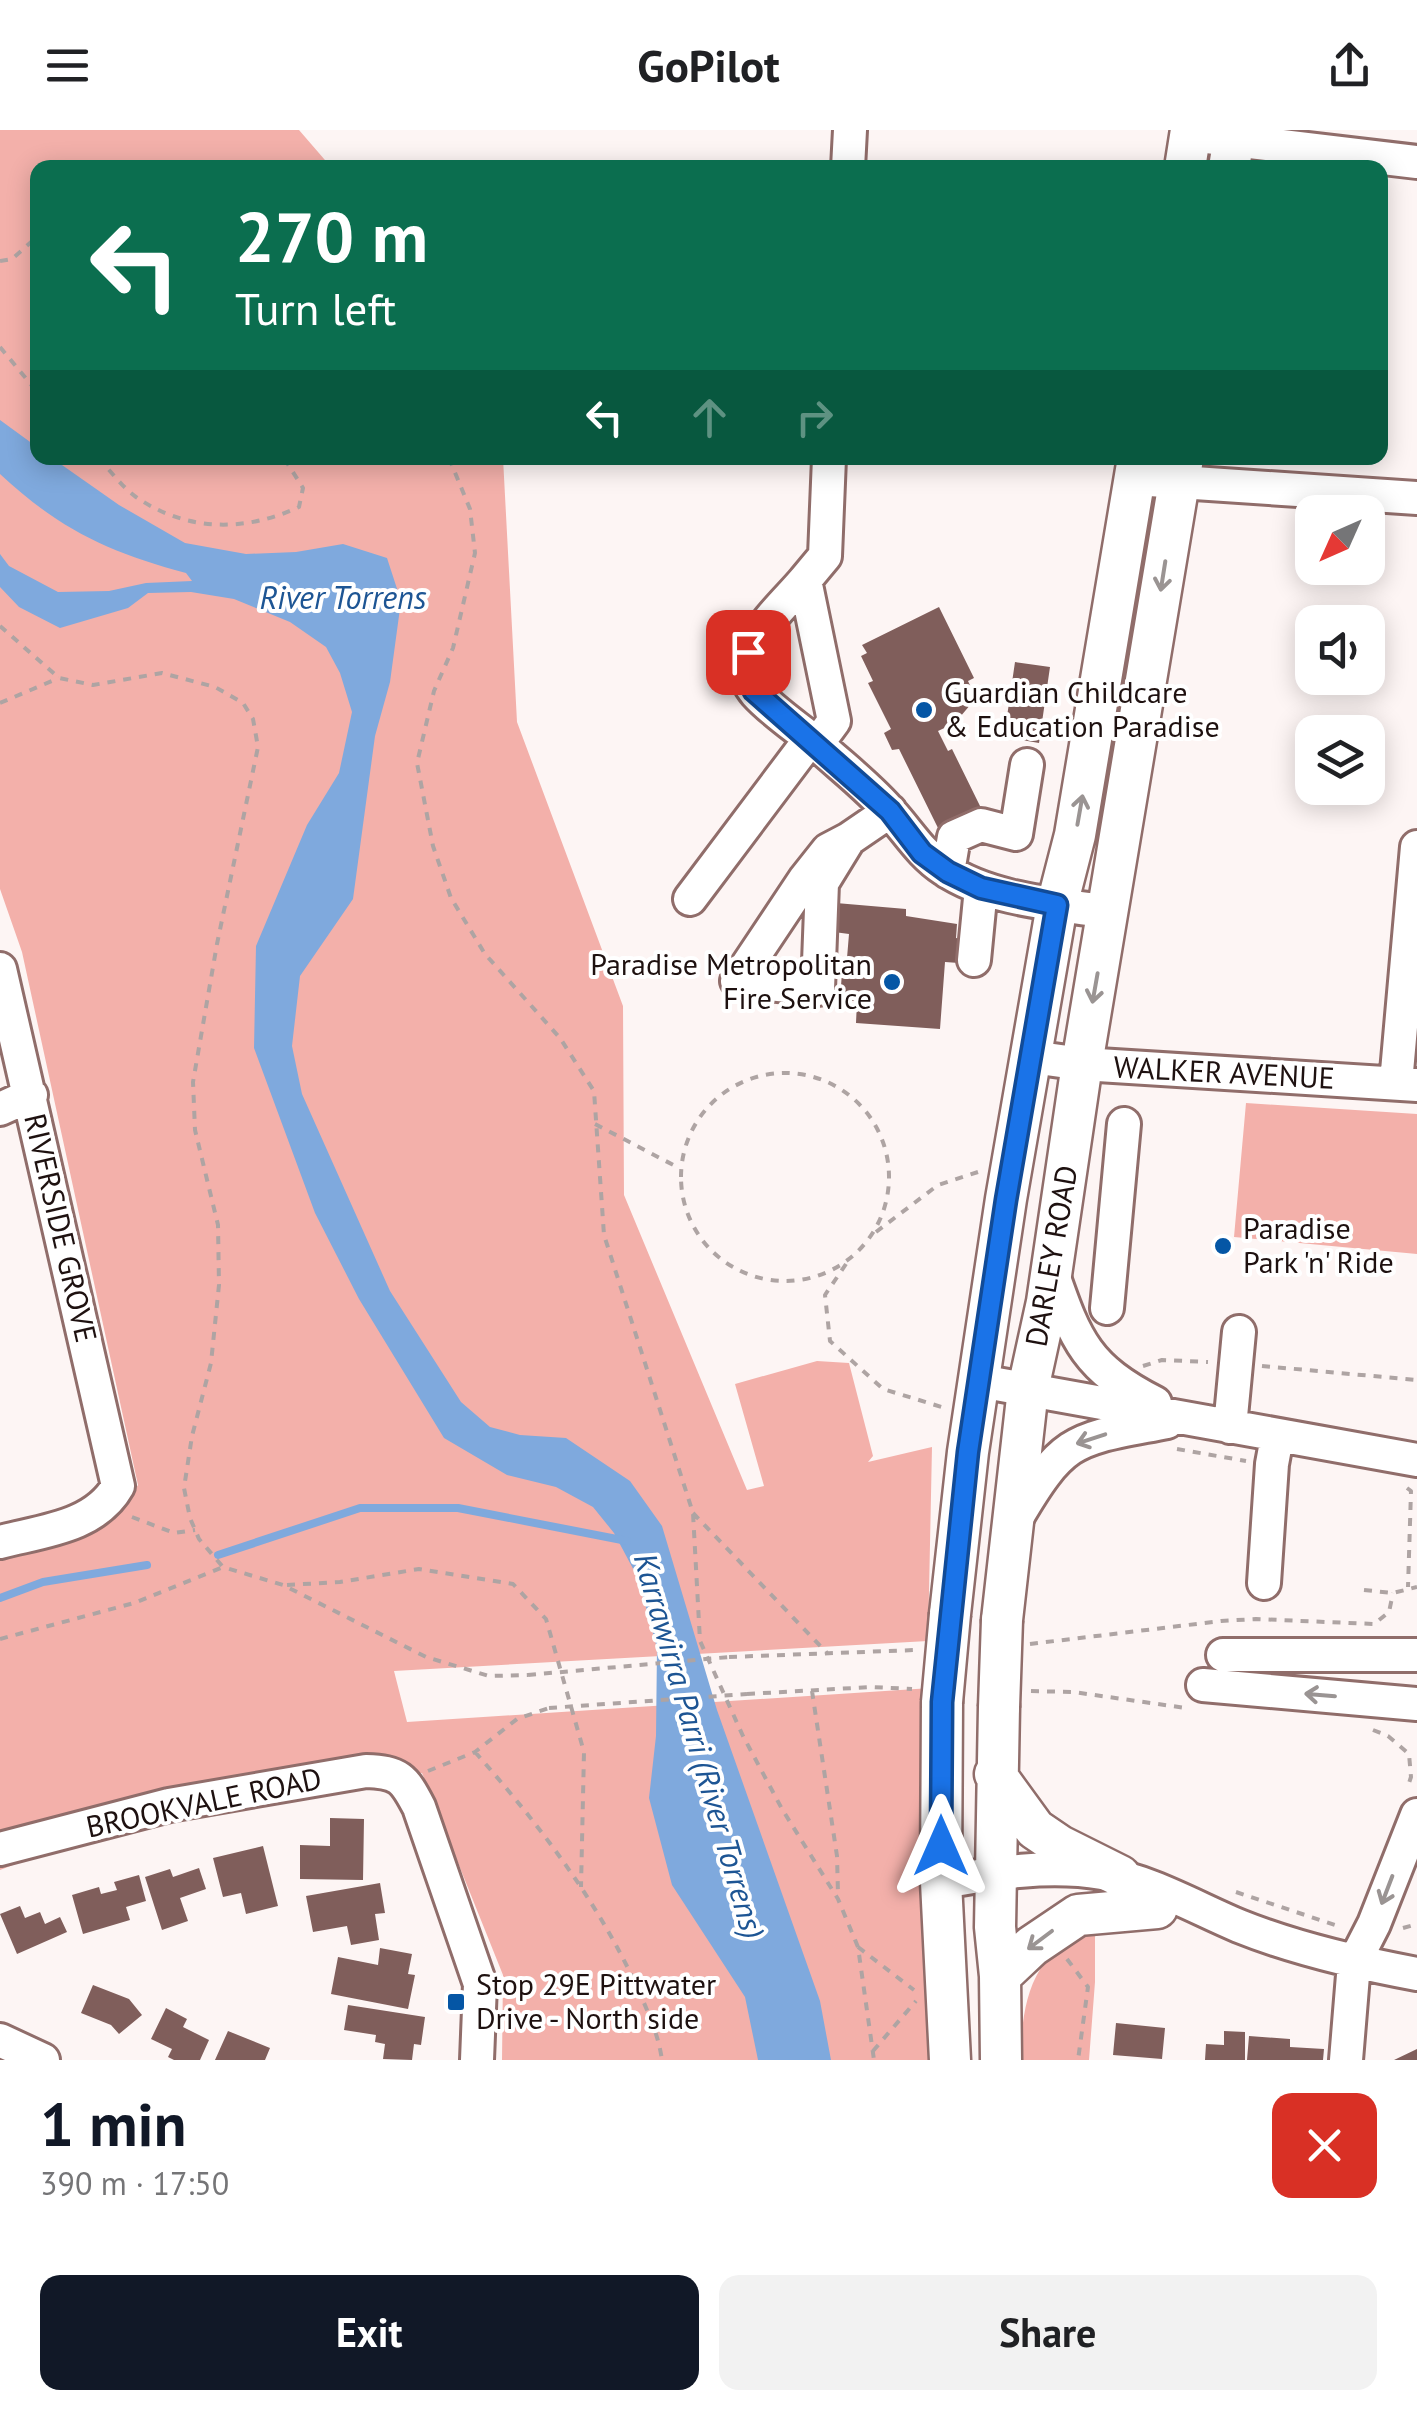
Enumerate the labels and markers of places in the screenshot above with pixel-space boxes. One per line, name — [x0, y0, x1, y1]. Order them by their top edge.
pin — [706, 610, 791, 695]
place label: Guardian Childcare & Education Paradise — [944, 672, 1220, 745]
marker: Guardian Childcare & Education Paradise — [913, 699, 935, 721]
place label: Paradise Metropolitan Fire Service — [590, 944, 872, 1017]
marker: Paradise Metropolitan Fire Service — [881, 971, 903, 993]
place label: Paradise Park 'n' Ride — [1243, 1208, 1394, 1281]
marker: Paradise Park 'n' Ride — [1212, 1235, 1234, 1257]
place label: Stop 29E Pittwater Drive - North side — [476, 1964, 716, 2037]
marker: Stop 29E Pittwater Drive - North side — [445, 1991, 467, 2013]

